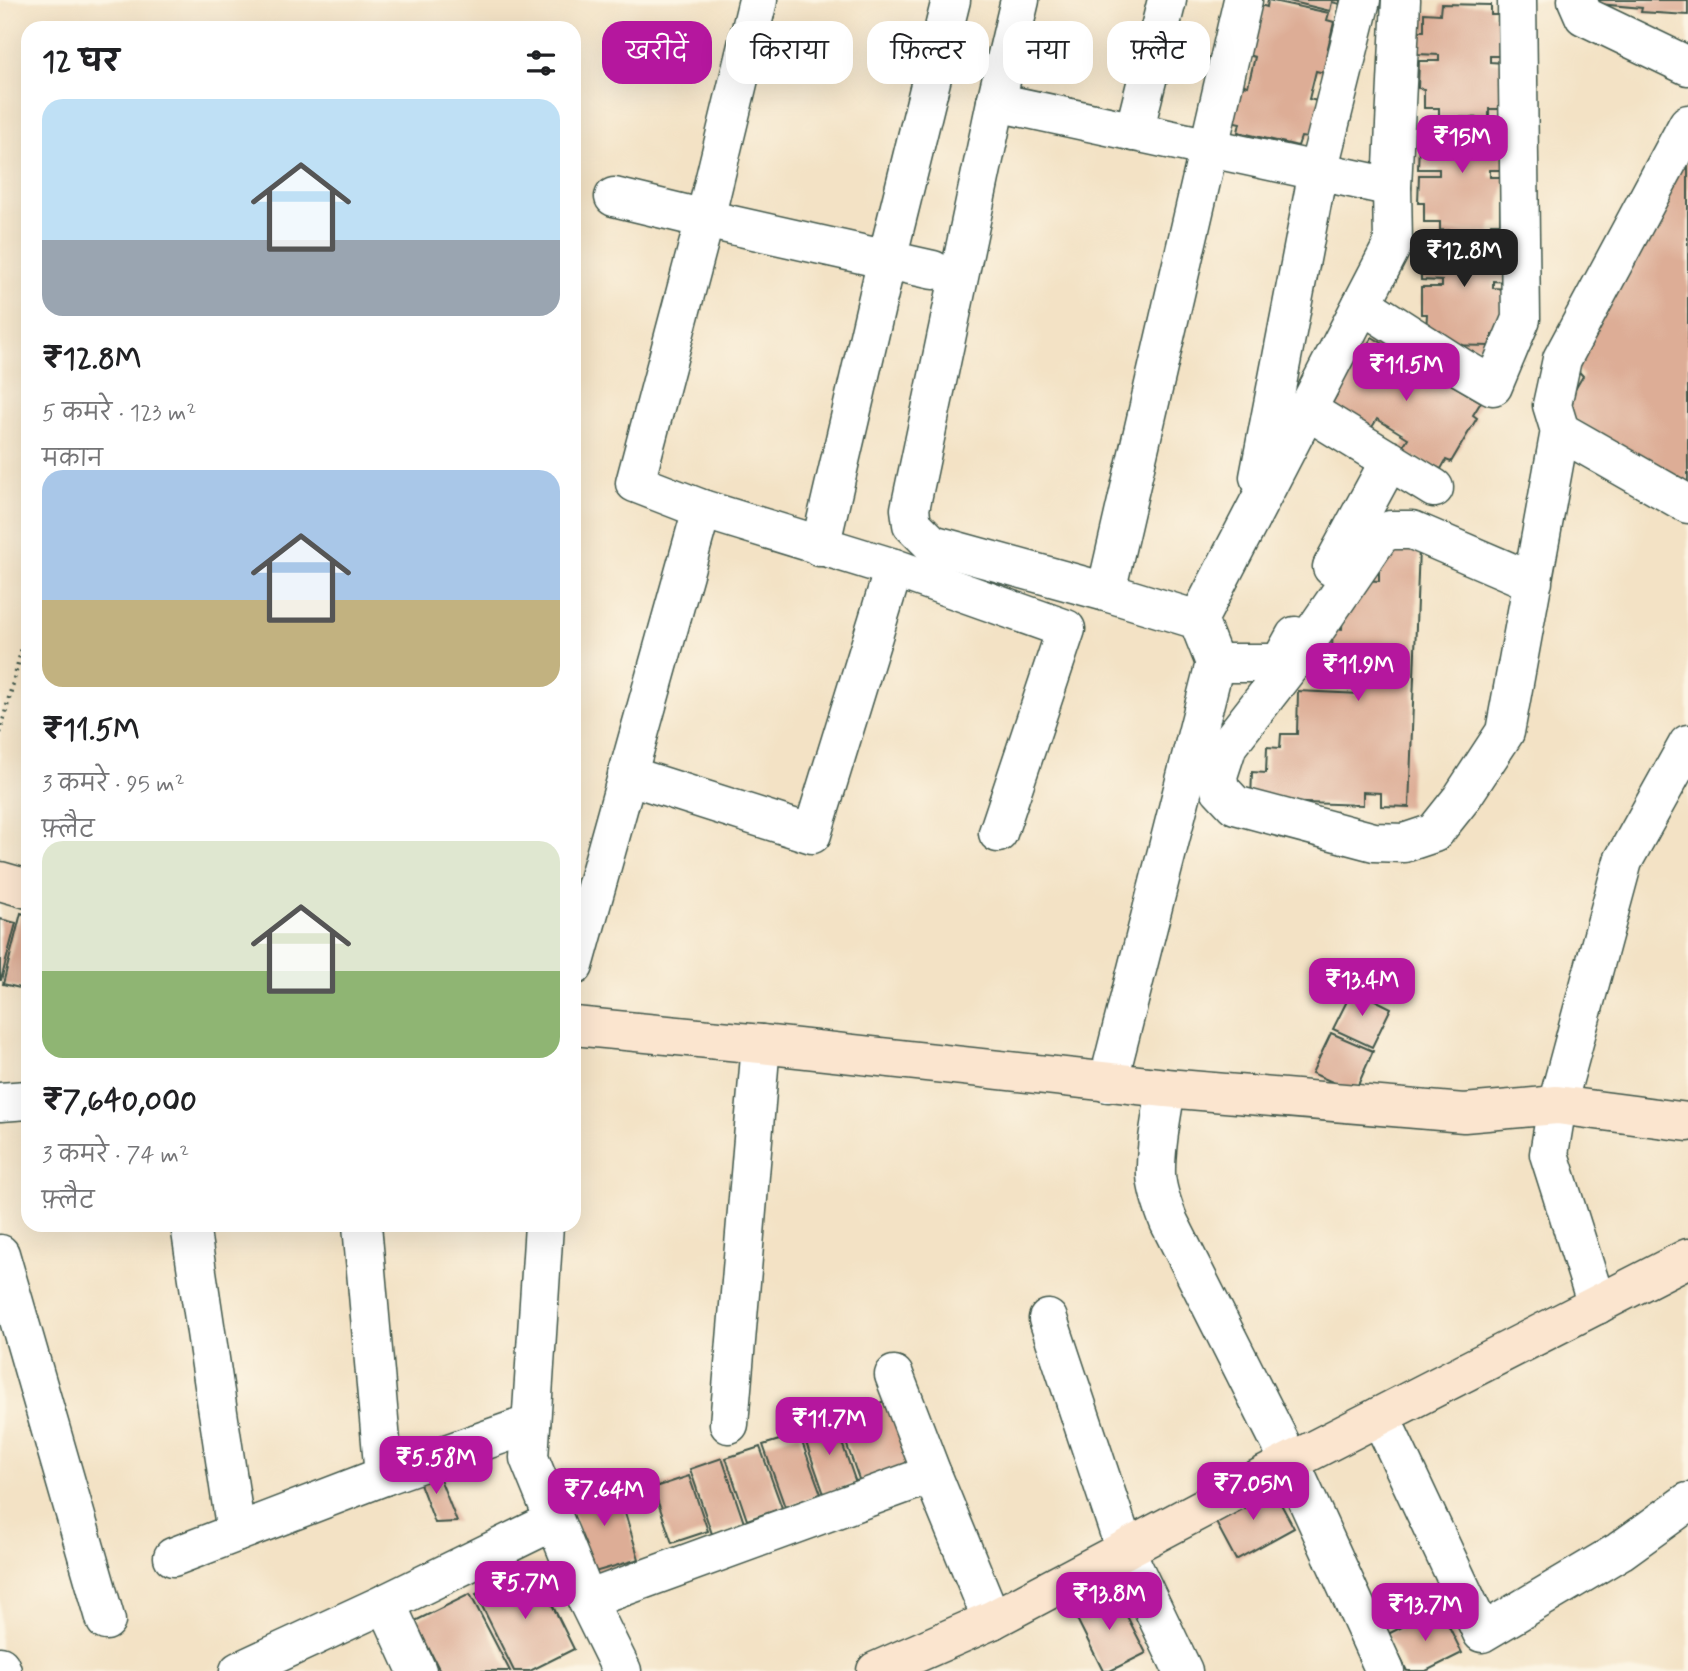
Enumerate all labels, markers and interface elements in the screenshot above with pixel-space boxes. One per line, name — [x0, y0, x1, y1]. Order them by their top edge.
chip: खरीदें — [602, 21, 712, 84]
chip: किराया — [726, 21, 853, 84]
chip: फ़िल्टर — [867, 21, 989, 84]
chip: नया — [1003, 21, 1093, 84]
chip: फ़्लैट — [1107, 21, 1210, 84]
text: 12 घर — [42, 43, 119, 82]
icon: filters — [522, 44, 560, 82]
pin: ₹15M — [1421, 116, 1503, 175]
text: ₹15M — [1433, 123, 1491, 153]
icon: home — [238, 144, 364, 270]
pin: ₹12.8M — [1407, 230, 1521, 289]
text: ₹12.8M — [1426, 237, 1502, 267]
text: ₹12.8M — [42, 340, 141, 379]
pin: ₹11.5M — [1349, 344, 1463, 403]
text: ₹11.5M — [1369, 351, 1443, 381]
text: 5 कमरे · 123 m² — [42, 399, 196, 429]
text: मकान — [42, 445, 103, 475]
icon: home — [238, 515, 364, 641]
pin: ₹11.9M — [1301, 644, 1415, 703]
text: ₹11.9M — [1322, 651, 1394, 681]
text: ₹11.5M — [42, 711, 139, 750]
text: 3 कमरे · 95 m² — [42, 770, 185, 800]
text: फ़्लैट — [42, 816, 94, 846]
icon: home — [238, 886, 364, 1012]
pin: ₹13.4M — [1305, 958, 1419, 1018]
text: ₹13.4M — [1325, 966, 1399, 996]
text: ₹7,640,000 — [42, 1082, 197, 1121]
text: 3 कमरे · 74 m² — [42, 1141, 189, 1171]
text: फ़्लैट — [42, 1187, 94, 1217]
pin: ₹11.7M — [772, 1398, 886, 1457]
text: ₹11.7M — [792, 1405, 866, 1435]
pin: ₹5.58M — [379, 1436, 493, 1496]
text: ₹5.58M — [396, 1444, 476, 1474]
pin: ₹7.05M — [1196, 1462, 1310, 1522]
pin: ₹7.64M — [547, 1468, 661, 1528]
text: ₹7.05M — [1213, 1470, 1293, 1500]
text: ₹7.64M — [564, 1476, 644, 1506]
pin: ₹5.7M — [476, 1562, 574, 1621]
text: ₹5.7M — [491, 1569, 559, 1599]
pin: ₹13.8M — [1052, 1572, 1166, 1632]
text: ₹13.8M — [1072, 1580, 1146, 1610]
pin: ₹13.7M — [1368, 1584, 1482, 1643]
text: ₹13.7M — [1388, 1591, 1462, 1621]

